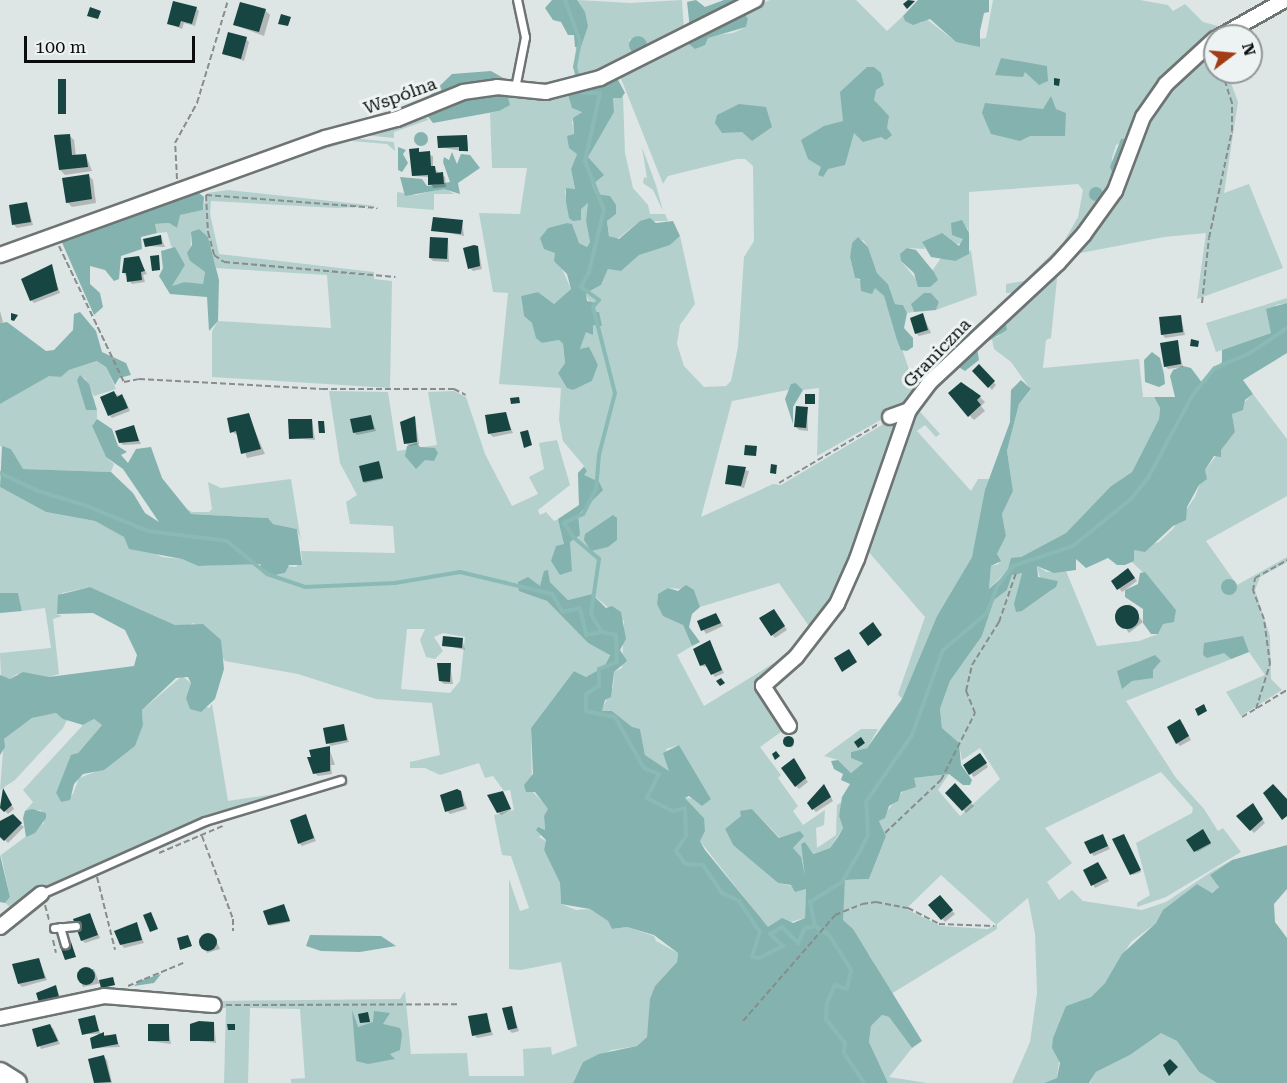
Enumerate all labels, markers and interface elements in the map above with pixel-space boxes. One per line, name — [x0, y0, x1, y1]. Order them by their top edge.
scale bar — [27, 24, 198, 62]
north arrow — [1203, 24, 1263, 84]
text: 100 m — [35, 36, 86, 57]
text: N — [1238, 41, 1260, 58]
street label: Wspólna — [361, 73, 439, 119]
street label: Graniczna — [899, 314, 975, 392]

